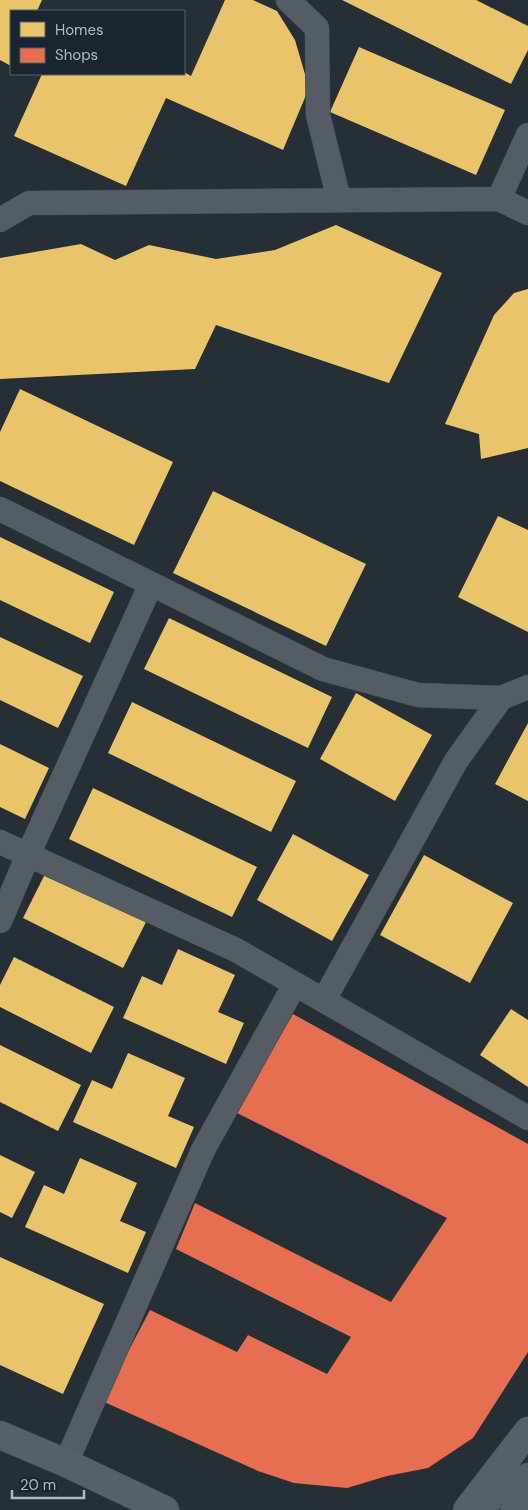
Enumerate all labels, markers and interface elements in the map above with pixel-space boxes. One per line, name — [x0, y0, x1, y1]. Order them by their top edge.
legend — [10, 10, 185, 75]
text: Homes — [55, 20, 104, 40]
text: Shops — [55, 45, 98, 65]
scale bar — [12, 1468, 85, 1500]
text: 20 m — [20, 1475, 56, 1495]

